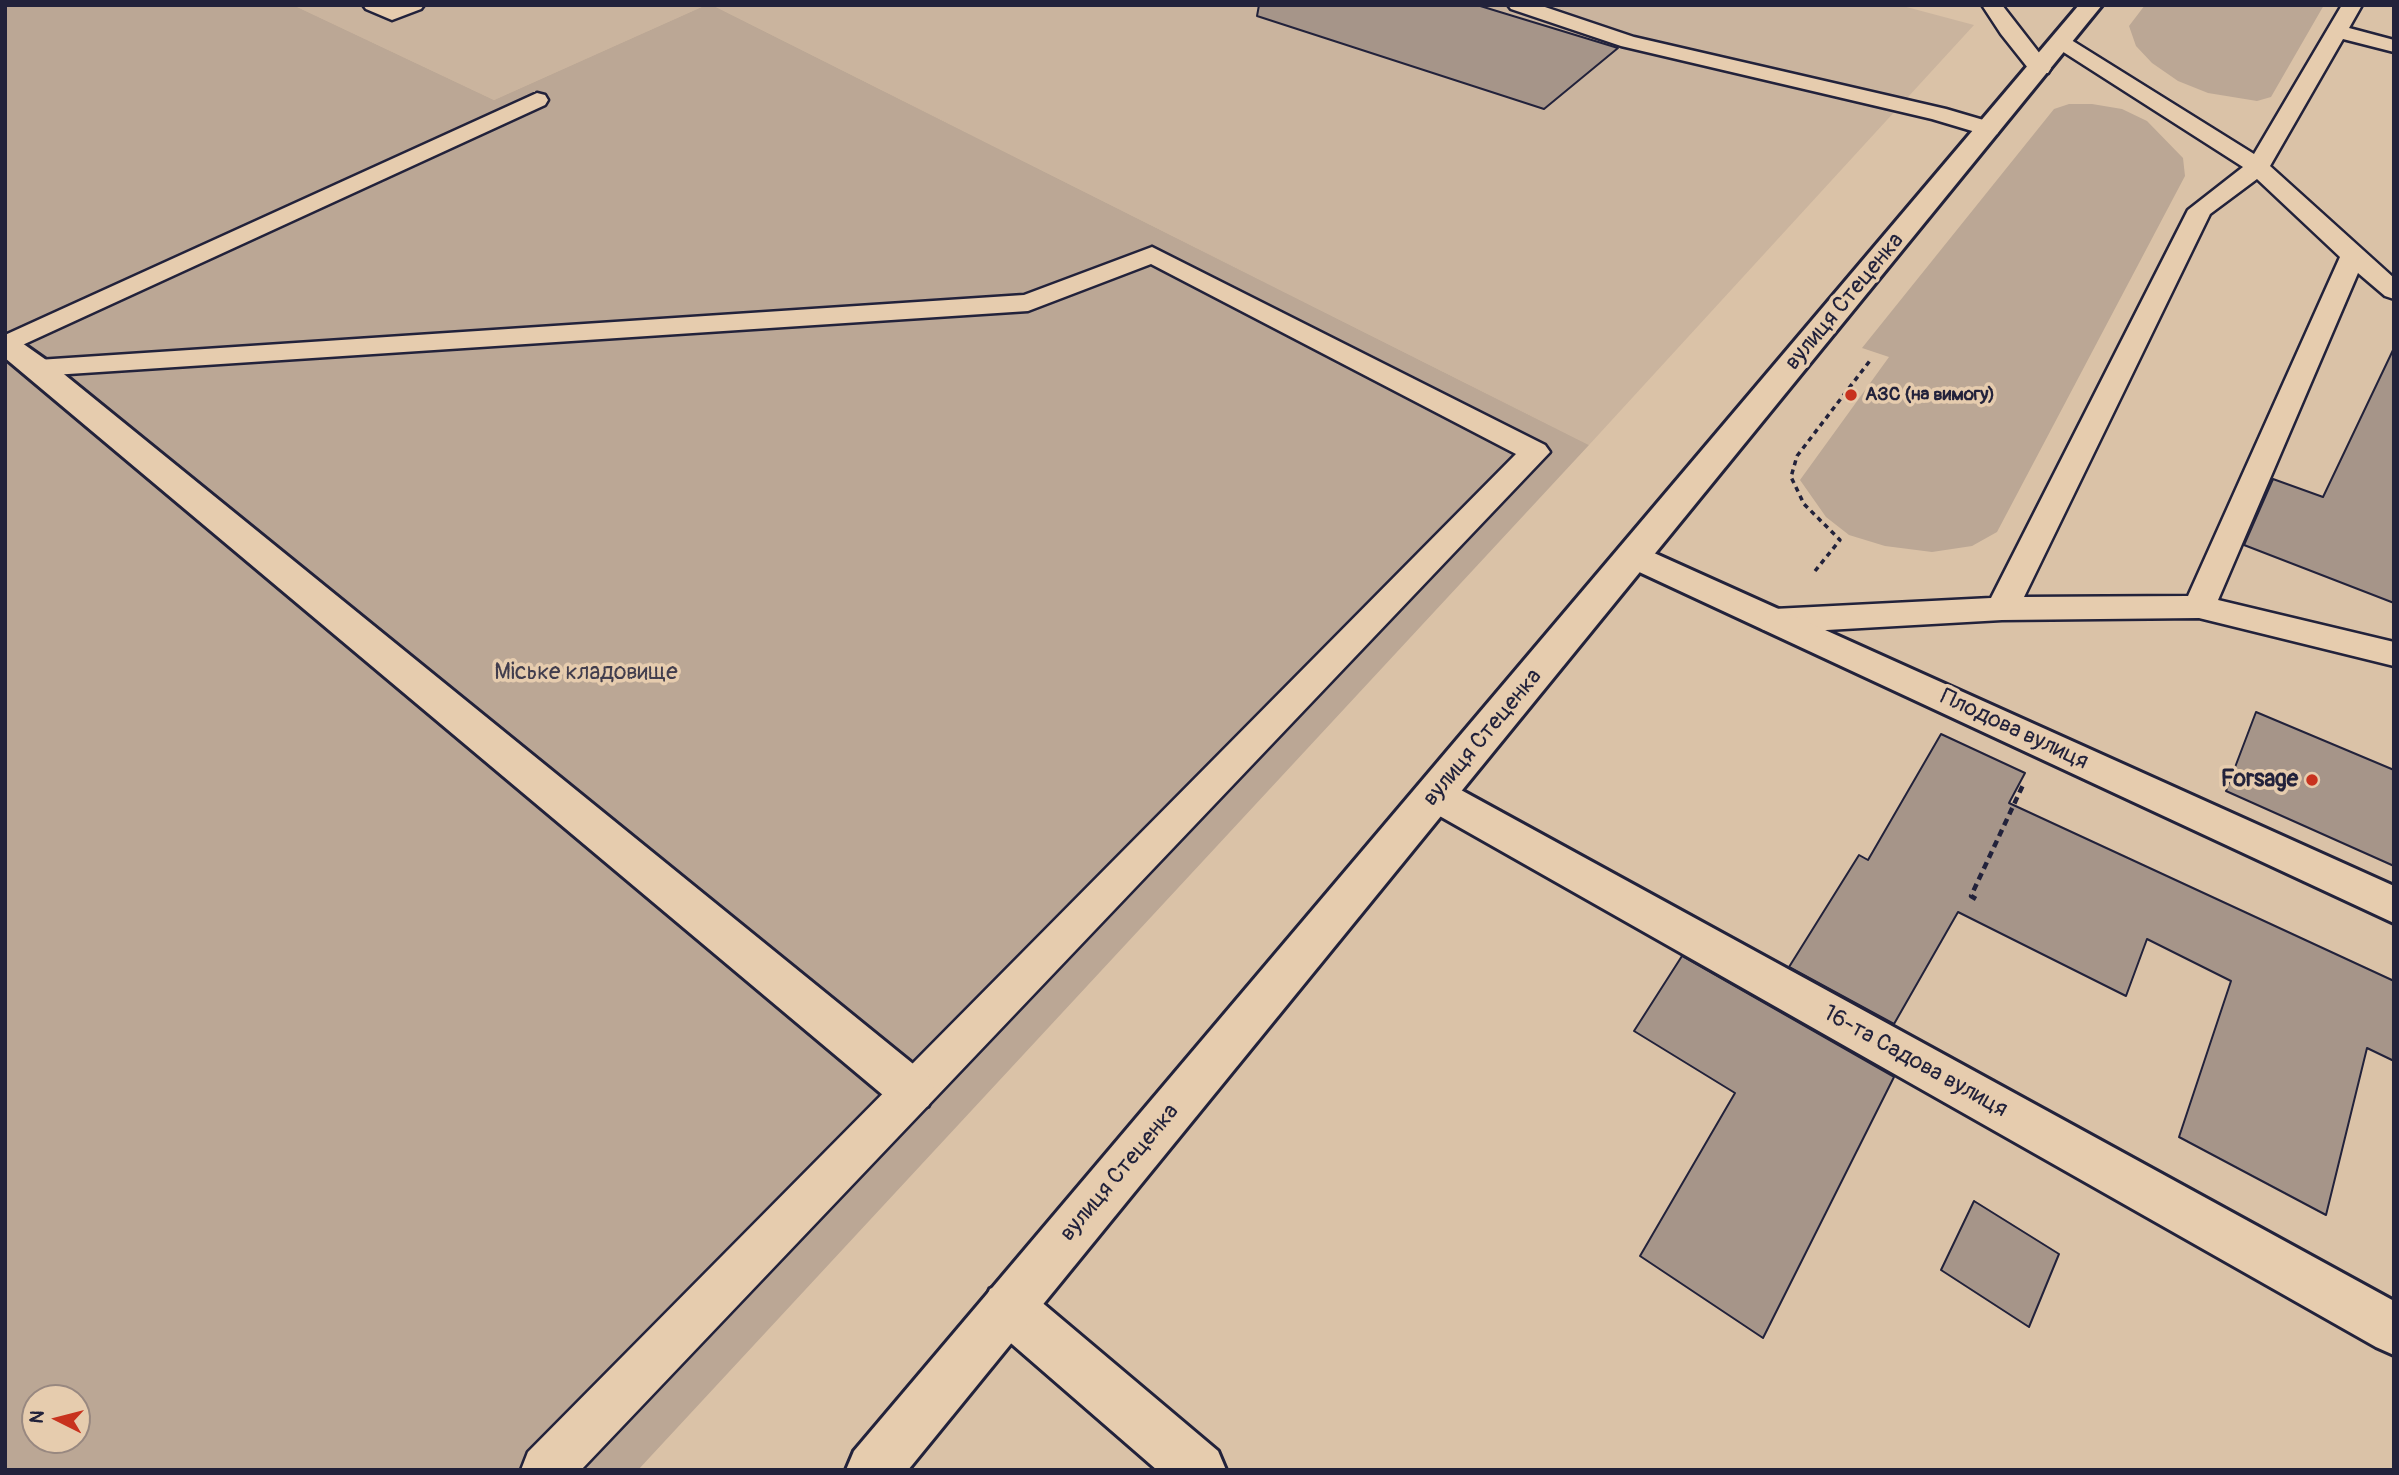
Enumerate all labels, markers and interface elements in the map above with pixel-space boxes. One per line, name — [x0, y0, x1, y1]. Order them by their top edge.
street label: вулиця Стеценка — [1780, 228, 1910, 376]
place label: АЗС (на вимогу) — [1865, 384, 1995, 406]
marker: АЗС (на вимогу) — [1843, 387, 1859, 403]
park label: Міське кладовище — [494, 659, 678, 687]
street label: вулиця Стеценка — [1418, 664, 1548, 812]
street label: Плодова вулиця — [1936, 684, 2092, 776]
place label: Forsage — [2221, 766, 2298, 794]
marker: Forsage — [2304, 772, 2320, 788]
street label: 16-та Садова вулиця — [1818, 1000, 2012, 1124]
street label: вулиця Стеценка — [1055, 1099, 1185, 1247]
north arrow — [21, 1384, 91, 1454]
text: N — [24, 1409, 50, 1425]

